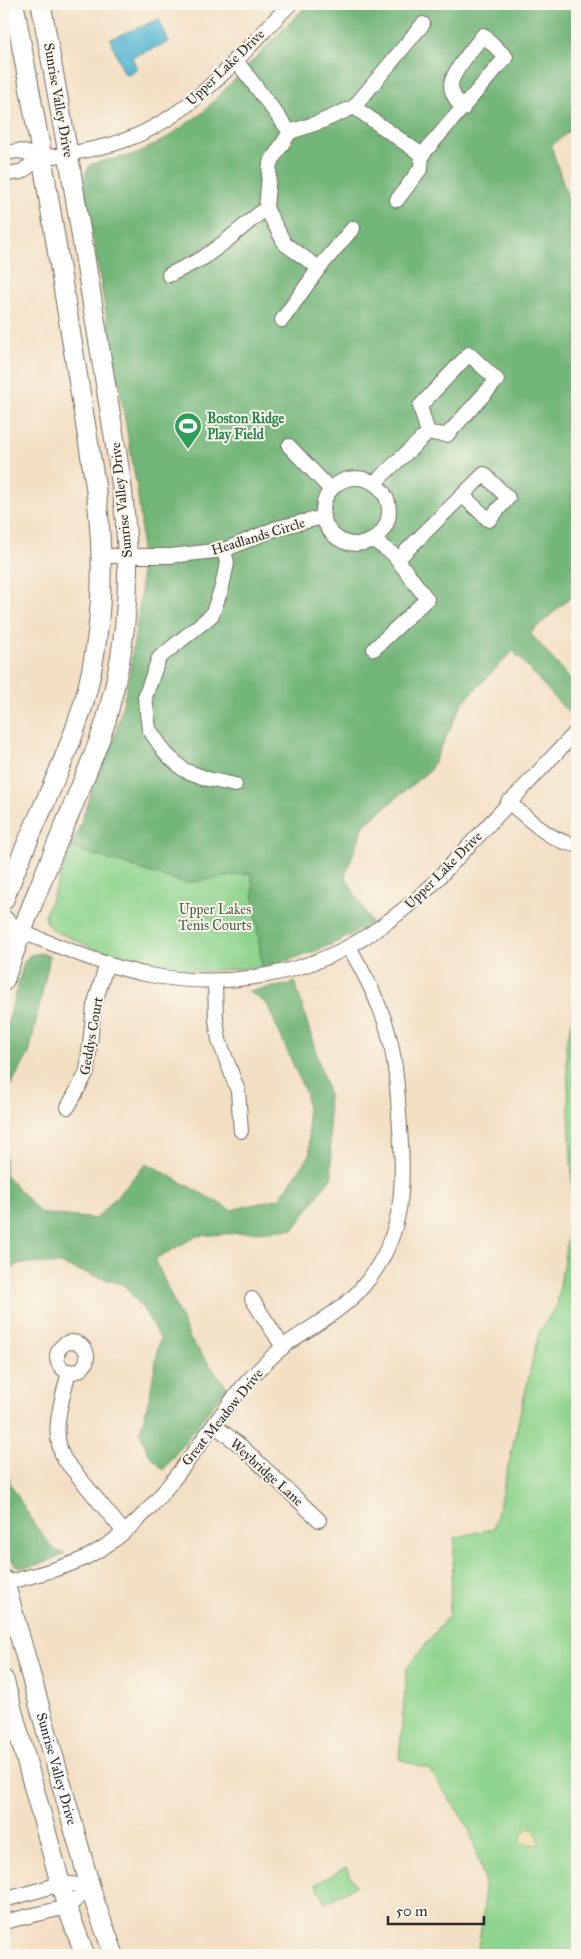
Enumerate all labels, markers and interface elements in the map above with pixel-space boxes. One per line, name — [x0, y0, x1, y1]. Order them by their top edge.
street label: Upper Lake Drive — [182, 25, 268, 109]
street label: Sunrise Valley Drive — [40, 42, 77, 159]
place label: Boston Ridge Play Field — [207, 410, 284, 444]
sports icon: Boston Ridge Play Field — [173, 411, 203, 450]
street label: Sunrise Valley Drive — [107, 441, 136, 558]
street label: Headlands Circle — [209, 514, 307, 559]
street label: Upper Lake Drive — [401, 828, 486, 913]
park label: Upper Lakes Tenis Courts — [178, 901, 252, 934]
street label: Geddys Court — [76, 996, 107, 1077]
street label: Great Meadow Drive — [178, 1365, 267, 1469]
street label: Weybridge Lane — [226, 1435, 307, 1510]
street label: Sunrise Valley Drive — [33, 1711, 81, 1827]
scale bar — [388, 1894, 485, 1926]
text: 50 m — [396, 1902, 428, 1920]

